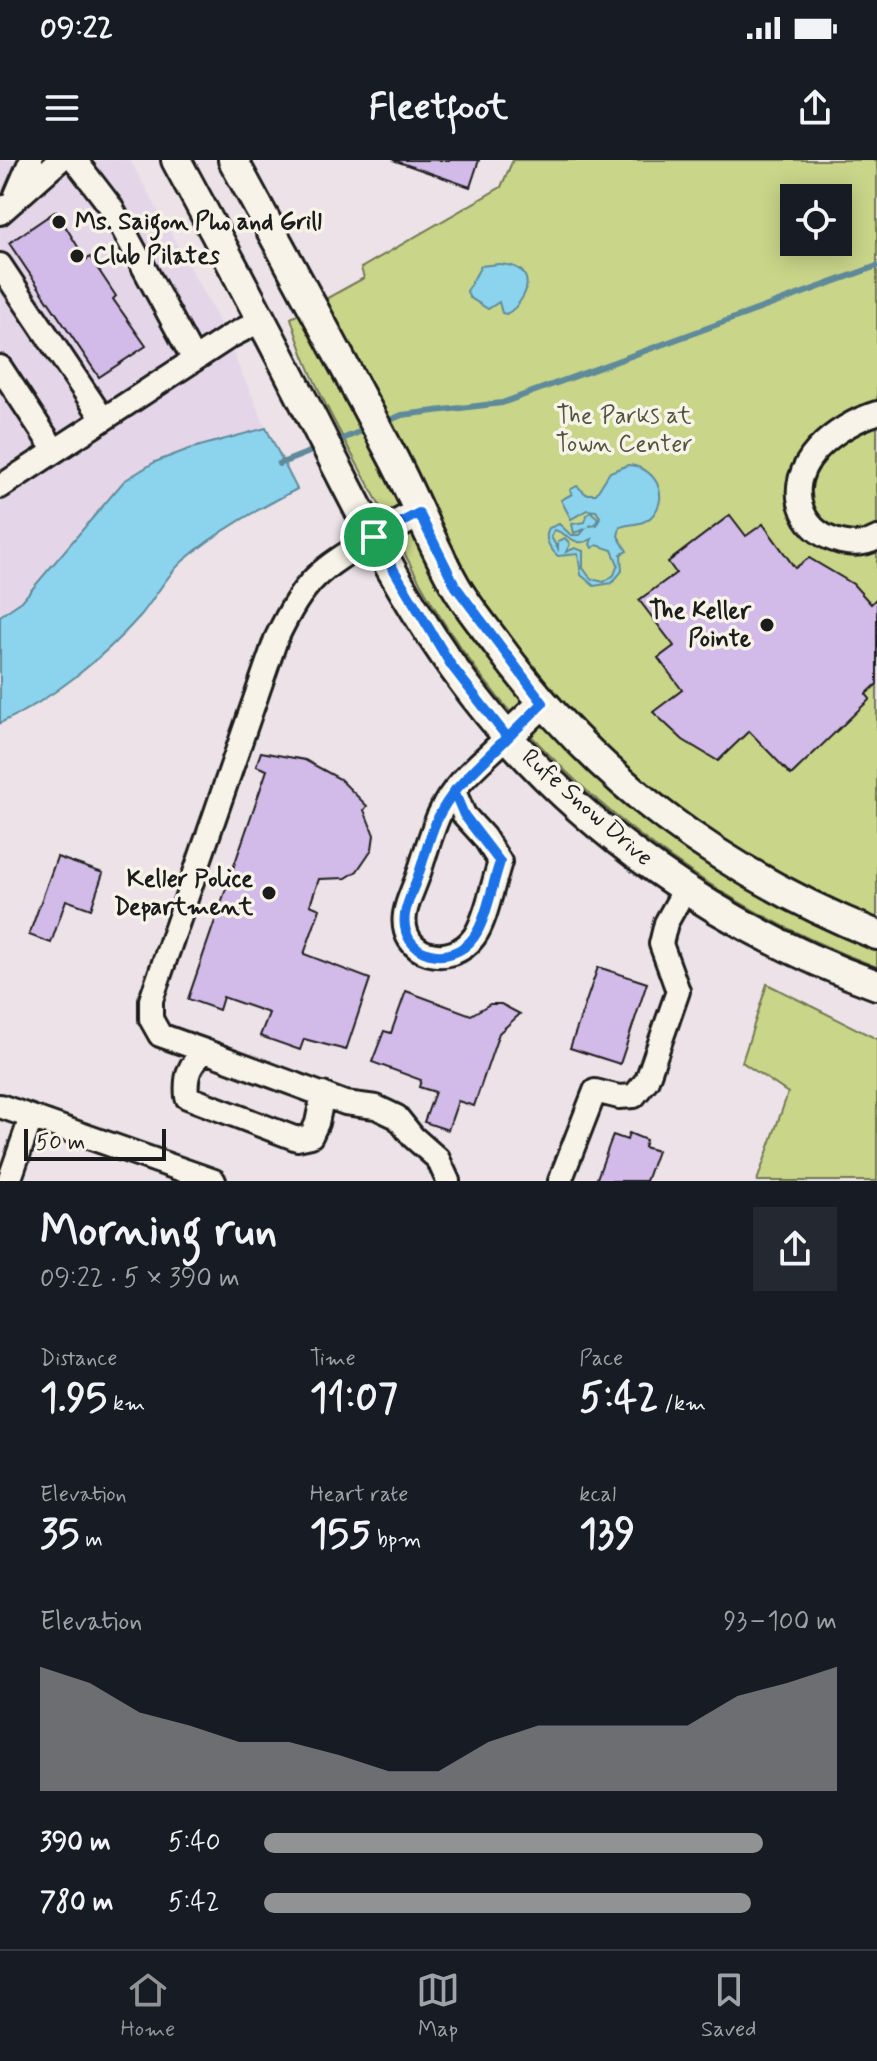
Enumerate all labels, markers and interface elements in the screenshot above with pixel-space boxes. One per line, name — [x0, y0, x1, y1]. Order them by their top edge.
text: 09:22 — [40, 9, 113, 48]
text: Fleetfoot — [369, 85, 508, 132]
icon: menu — [40, 86, 84, 130]
icon: share — [793, 86, 837, 130]
map controls — [780, 184, 852, 256]
button: locate — [780, 184, 852, 256]
place label: Ms. Saigon Pho and Grill — [75, 207, 322, 241]
marker: Ms. Saigon Pho and Grill — [50, 213, 68, 231]
place label: Club Pilates — [93, 241, 220, 272]
marker: Club Pilates — [68, 247, 86, 265]
park label: The Parks at Town Center — [555, 401, 693, 460]
pin — [340, 503, 408, 571]
icon: arrive — [352, 515, 396, 559]
place label: The Keller Pointe — [649, 596, 752, 655]
marker: The Keller Pointe — [758, 616, 776, 634]
street label: Rufe Snow Drive — [515, 742, 659, 874]
place label: Keller Police Department — [114, 864, 254, 923]
marker: Keller Police Department — [260, 884, 278, 902]
scale bar — [24, 1125, 166, 1161]
text: 50 m — [36, 1129, 85, 1157]
text: Morning run — [40, 1203, 277, 1261]
button: share — [753, 1207, 837, 1291]
text: 09:22 · 5 × 390 m — [40, 1262, 240, 1296]
text: Distance — [40, 1345, 117, 1373]
text: Time — [310, 1345, 356, 1373]
text: Pace — [579, 1345, 623, 1373]
text: 1.95 — [40, 1373, 107, 1425]
text: 11:07 — [310, 1373, 398, 1425]
text: 5:42 — [579, 1373, 658, 1425]
text: km — [107, 1390, 145, 1418]
text: /km — [658, 1390, 706, 1418]
text: Elevation — [40, 1481, 127, 1509]
text: Heart rate — [310, 1481, 408, 1509]
text: kcal — [579, 1481, 616, 1509]
text: 35 — [40, 1509, 79, 1561]
text: 155 — [310, 1509, 371, 1561]
text: 139 — [579, 1509, 635, 1561]
text: m — [79, 1526, 103, 1554]
text: bpm — [371, 1526, 421, 1554]
text: Elevation — [40, 1605, 142, 1639]
text: 93–100 m — [723, 1605, 837, 1639]
text: 390 m — [40, 1826, 111, 1860]
text: 5:40 — [168, 1826, 221, 1860]
text: 780 m — [40, 1886, 113, 1920]
text: 5:42 — [168, 1886, 219, 1920]
tab: Home — [120, 1968, 175, 2044]
tab: Map — [416, 1968, 460, 2044]
tab: Saved — [701, 1968, 757, 2044]

